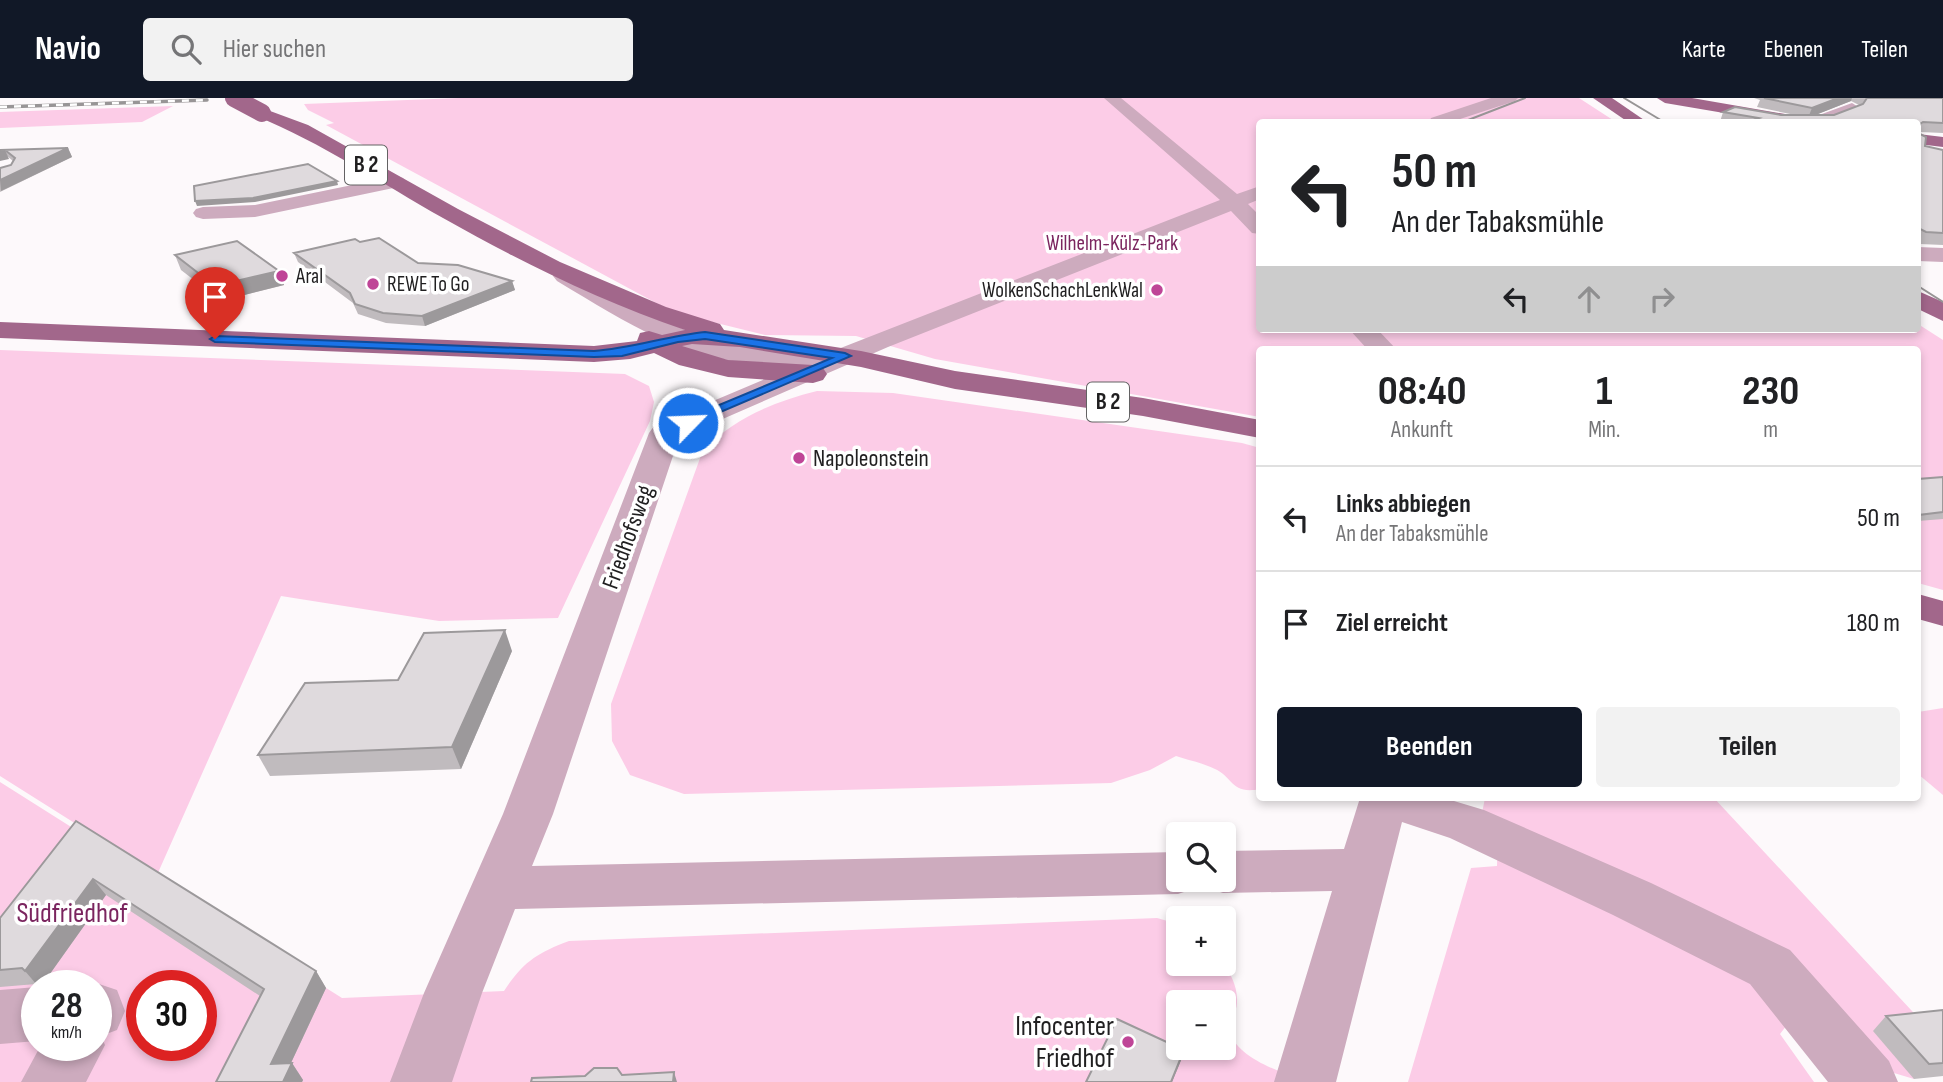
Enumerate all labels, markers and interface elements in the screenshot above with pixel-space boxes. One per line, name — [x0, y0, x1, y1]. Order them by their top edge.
search box — [143, 18, 633, 81]
text: Navio — [35, 29, 101, 69]
icon: search — [167, 30, 205, 68]
text: Hier suchen — [223, 34, 326, 65]
text: Karte — [1682, 35, 1726, 64]
text: Ebenen — [1764, 35, 1823, 64]
text: Teilen — [1861, 35, 1908, 64]
text: 50 m — [1392, 143, 1477, 202]
road number: B 2 — [345, 146, 387, 184]
icon: left — [1277, 147, 1368, 238]
text: An der Tabaksmühle — [1392, 203, 1604, 242]
park label: Wilhelm-Külz-Park — [1046, 231, 1178, 256]
place label: Aral — [295, 264, 323, 289]
pin — [185, 267, 245, 339]
marker: Aral — [274, 268, 290, 284]
place label: REWE To Go — [387, 272, 469, 297]
marker: REWE To Go — [365, 276, 381, 292]
icon: arrive — [196, 278, 234, 316]
place label: WolkenSchachLenkWal — [982, 278, 1143, 303]
icon: left — [1497, 280, 1535, 318]
icon: ahead — [1570, 280, 1608, 318]
icon: right — [1643, 280, 1681, 318]
marker: WolkenSchachLenkWal — [1149, 282, 1165, 298]
text: 08:40 — [1378, 366, 1466, 417]
text: 1 — [1596, 366, 1612, 417]
text: 230 — [1742, 366, 1799, 417]
road number: B 2 — [1087, 382, 1129, 422]
position arrow — [651, 386, 725, 460]
text: Ankunft — [1391, 416, 1453, 444]
text: Min. — [1588, 416, 1620, 444]
text: m — [1763, 416, 1778, 444]
place label: Napoleonstein — [813, 444, 929, 473]
marker: Napoleonstein — [791, 450, 807, 466]
street label: Friedhofsweg — [596, 481, 660, 593]
text: Links abbiegen — [1336, 489, 1471, 520]
icon: left — [1277, 500, 1315, 538]
text: 50 m — [1857, 503, 1900, 534]
text: An der Tabaksmühle — [1336, 520, 1488, 548]
icon: arrive — [1277, 605, 1315, 643]
text: Ziel erreicht — [1336, 608, 1448, 639]
text: 180 m — [1847, 608, 1900, 639]
button: Beenden — [1277, 707, 1582, 787]
button: Teilen — [1596, 707, 1900, 787]
map controls — [1166, 822, 1236, 1060]
button: search — [1166, 822, 1236, 892]
park label: Südfriedhof — [16, 897, 129, 930]
button: + — [1166, 906, 1236, 976]
speed limit sign: 30 — [126, 970, 217, 1061]
text: 28 — [51, 985, 82, 1028]
button: − — [1166, 990, 1236, 1060]
place label: Infocenter Friedhof — [1015, 1010, 1115, 1075]
text: km/h — [51, 1022, 82, 1043]
marker: Infocenter Friedhof — [1120, 1034, 1136, 1050]

